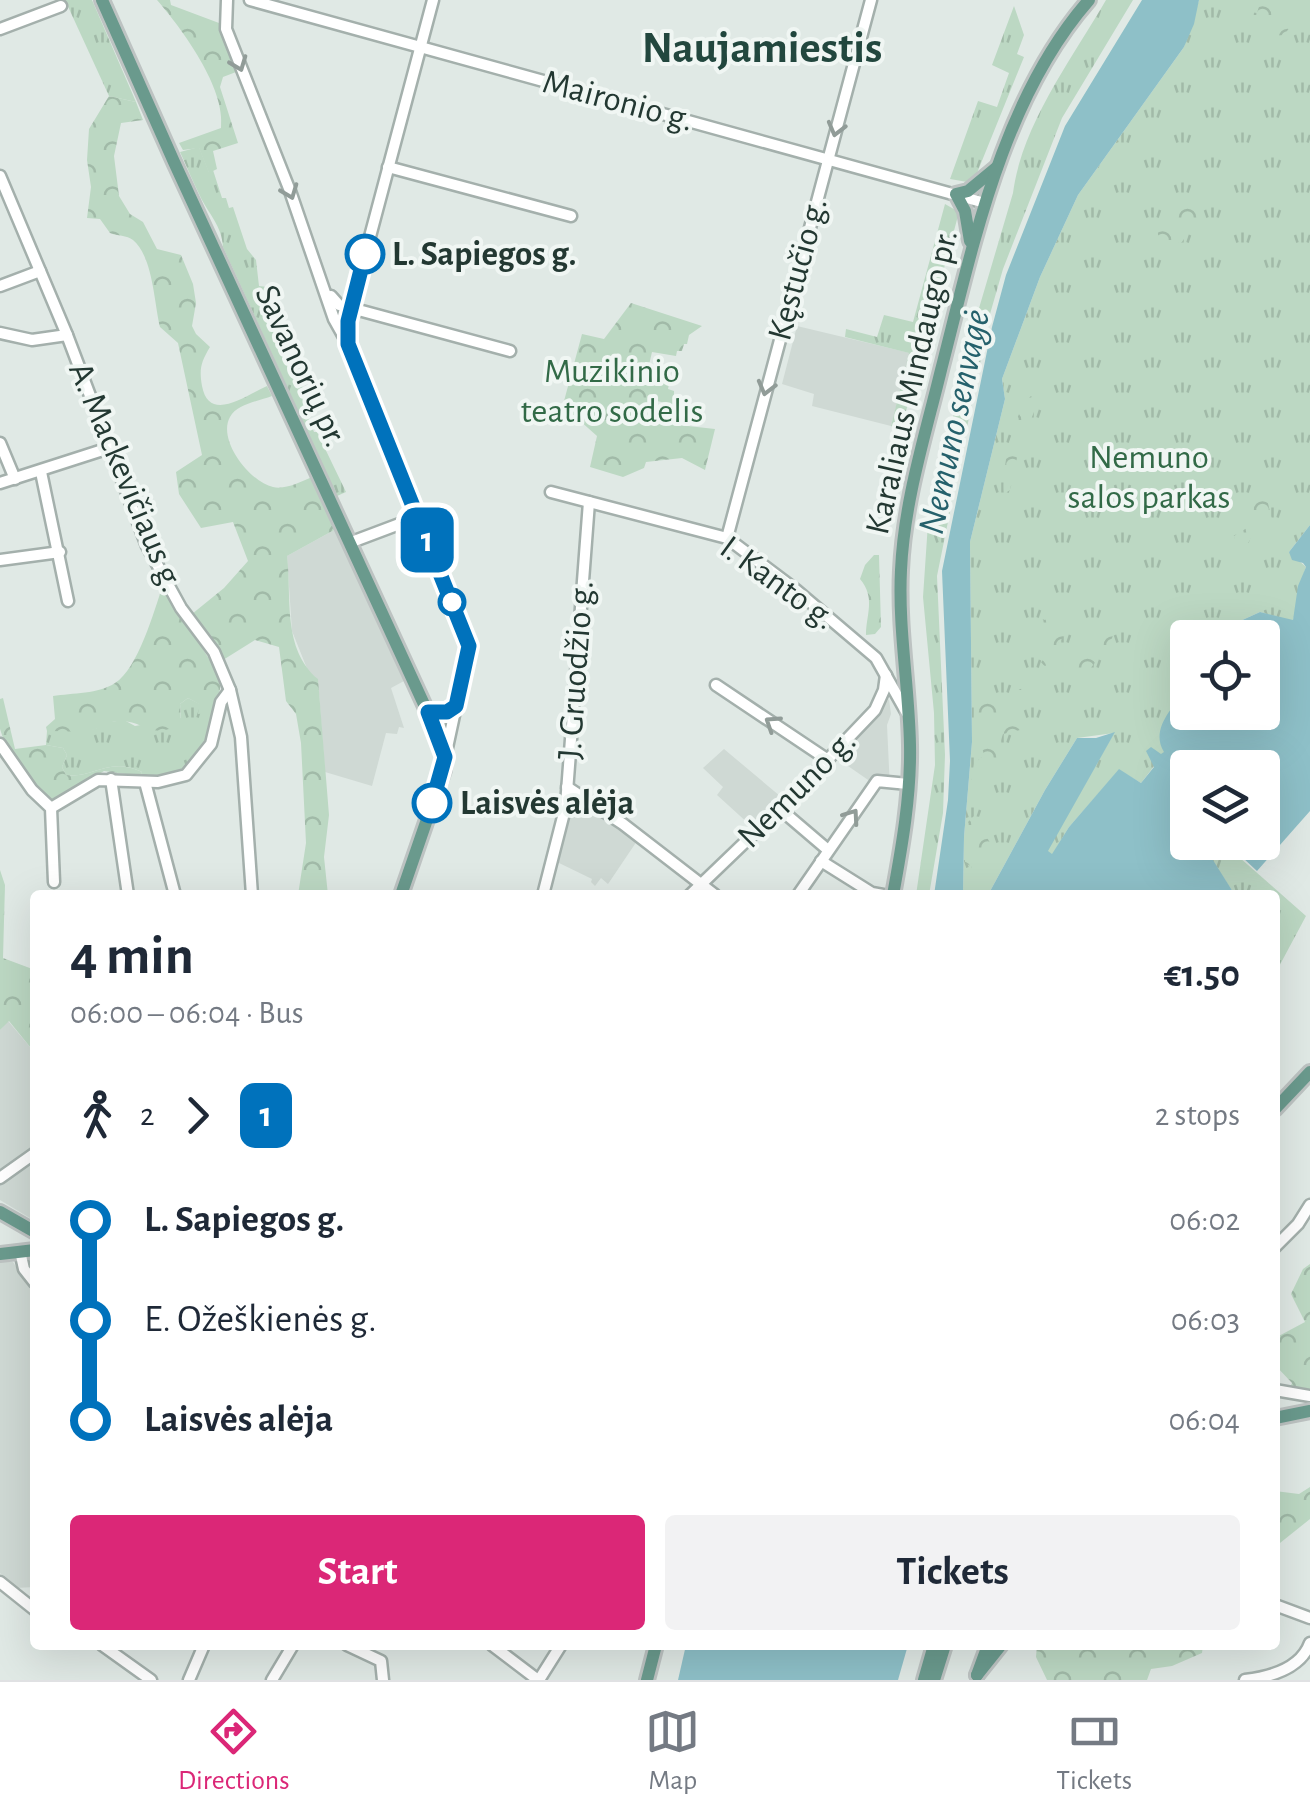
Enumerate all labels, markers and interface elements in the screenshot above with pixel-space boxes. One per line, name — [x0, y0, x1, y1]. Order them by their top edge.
district label: Naujamiestis — [642, 26, 882, 71]
one-way arrow — [227, 55, 248, 72]
street label: Maironio g. — [539, 64, 697, 138]
one-way arrow — [826, 120, 847, 137]
one-way arrow — [278, 183, 299, 200]
street label: Kęstučio g. — [762, 194, 834, 344]
street label: Karaliaus Mindaugo pr. — [860, 226, 964, 538]
marker: L. Sapiegos g. — [346, 235, 384, 273]
place label: L. Sapiegos g. — [392, 237, 577, 272]
street label: Savanorių pr. — [248, 280, 354, 452]
water label: Nemuno senvagė — [913, 306, 997, 538]
park label: Muzikinio teatro sodelis — [521, 354, 703, 429]
street label: A. Mackevičiaus g. — [62, 357, 190, 597]
one-way arrow — [757, 379, 778, 396]
park label: Nemuno salos parkas — [1067, 440, 1231, 515]
line badge: 1 — [394, 508, 460, 572]
text: 1 — [421, 523, 433, 558]
street label: I. Kanto g. — [714, 530, 842, 636]
street label: J. Gruodžio g. — [552, 579, 600, 761]
unlabelled marker — [439, 589, 465, 615]
map controls — [1170, 620, 1280, 860]
button: locate — [1170, 620, 1280, 730]
one-way arrow — [765, 716, 783, 735]
street label: Nemuno g. — [731, 723, 863, 855]
button: layers — [1170, 750, 1280, 860]
marker: Laisvės alėja — [413, 784, 451, 822]
place label: Laisvės alėja — [460, 786, 634, 821]
one-way arrow — [840, 808, 859, 827]
text: 4 min — [70, 929, 194, 984]
text: €1.50 — [1164, 956, 1240, 994]
text: 06:00 – 06:04 · Bus — [70, 997, 304, 1029]
icon: walk — [70, 1088, 125, 1143]
icon: forward — [170, 1088, 225, 1143]
text: 1 — [260, 1098, 272, 1133]
text: 2 — [140, 1099, 155, 1131]
text: 2 stops — [1155, 1099, 1240, 1131]
text: L. Sapiegos g. — [144, 1201, 344, 1239]
text: 06:02 — [1169, 1204, 1240, 1236]
text: E. Ožeškienės g. — [144, 1301, 377, 1339]
text: 06:03 — [1171, 1304, 1240, 1336]
text: Laisvės alėja — [144, 1401, 333, 1439]
text: 06:04 — [1168, 1404, 1240, 1436]
button: Start — [70, 1515, 645, 1630]
button: Tickets — [665, 1515, 1240, 1630]
tab: Directions — [178, 1704, 290, 1798]
tab: Map — [645, 1704, 700, 1798]
tab: Tickets — [1056, 1704, 1132, 1798]

